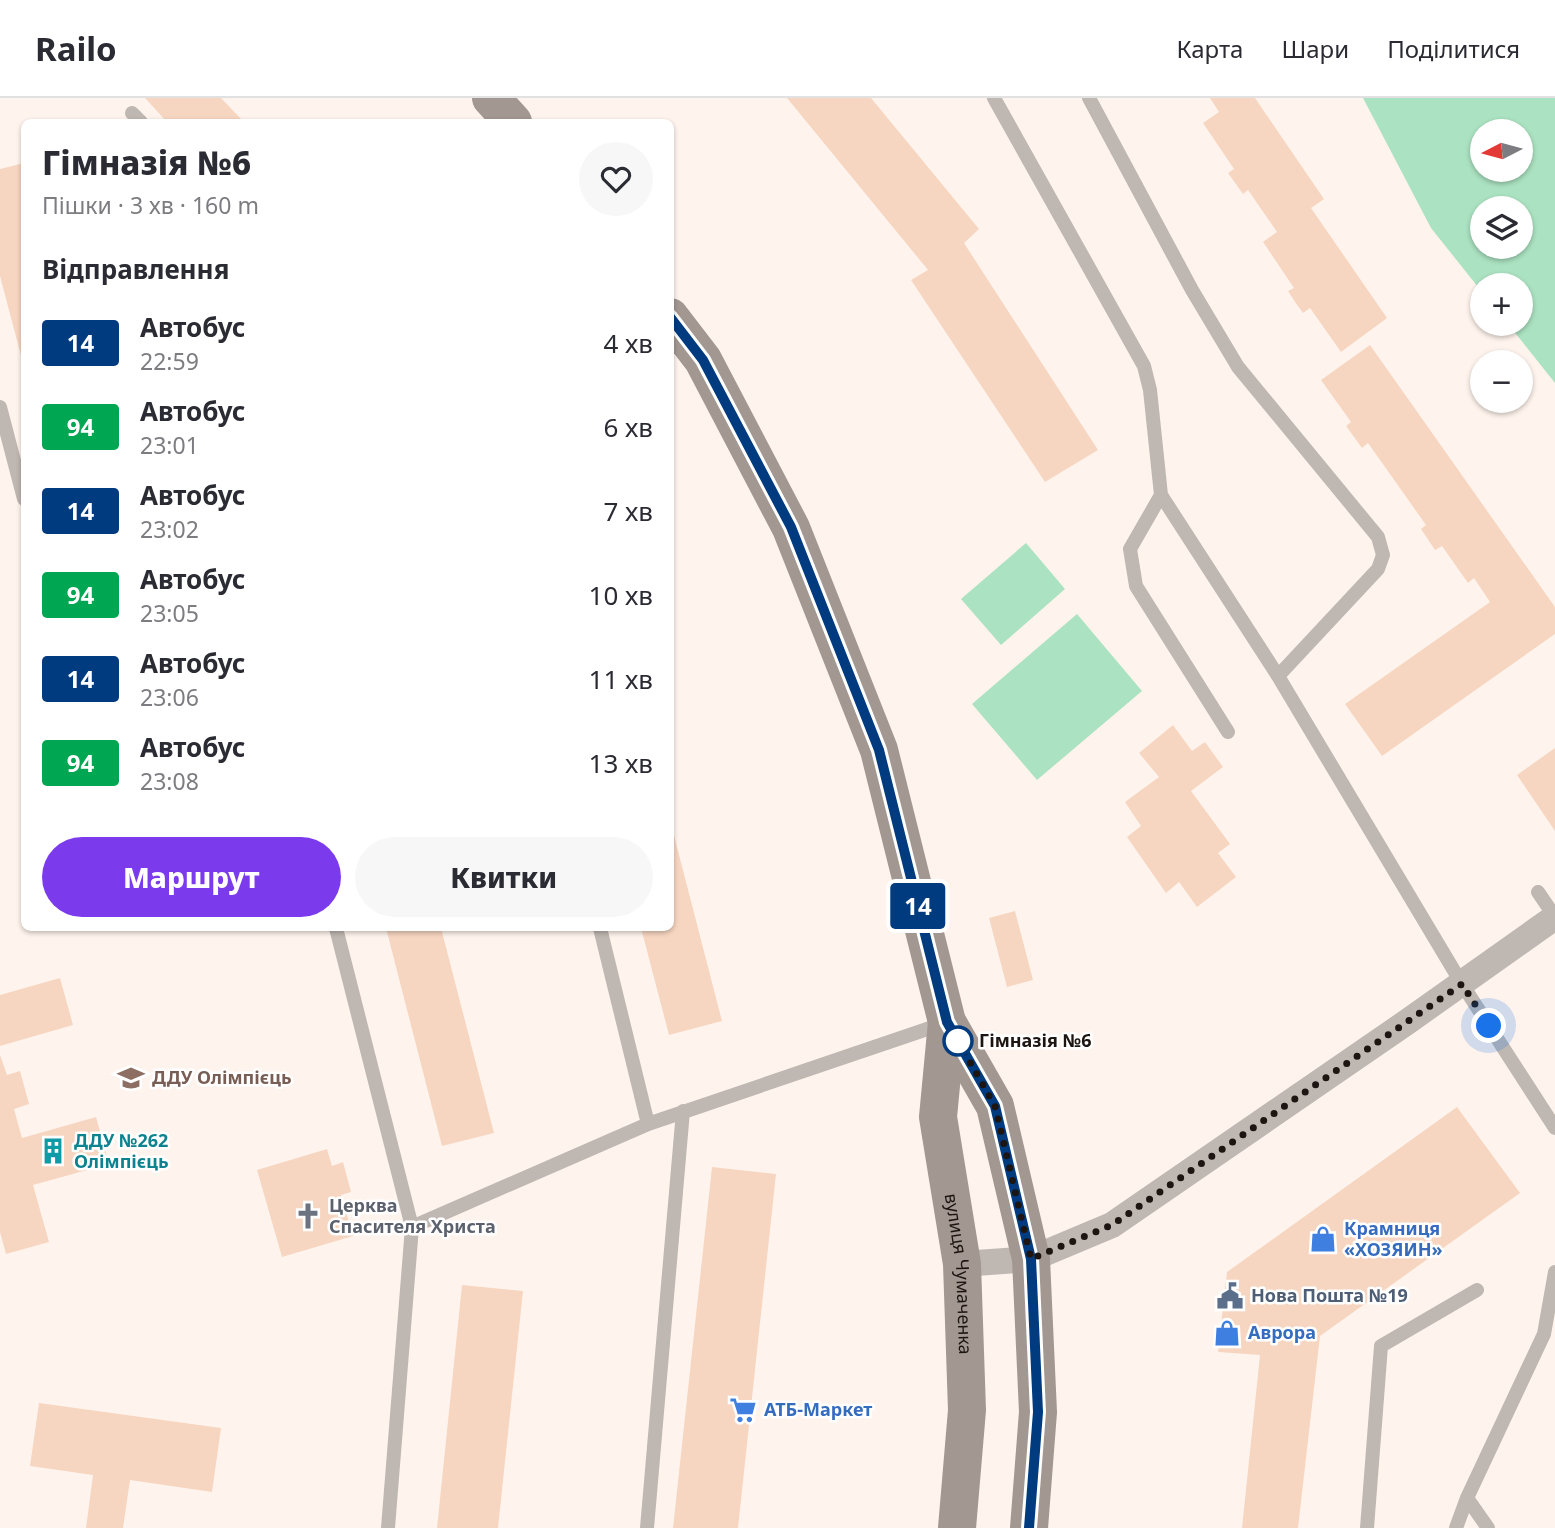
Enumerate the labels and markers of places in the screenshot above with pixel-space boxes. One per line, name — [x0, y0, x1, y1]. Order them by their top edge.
marker: Гімназія №6 — [943, 1026, 973, 1056]
place label: Гімназія №6 — [979, 1028, 1091, 1052]
school or university icon: ДДУ Олімпієць — [116, 1063, 146, 1093]
place label: ДДУ Олімпієць — [152, 1065, 292, 1089]
place label: ДДУ №262 Олімпієць — [74, 1128, 169, 1173]
building icon: ДДУ №262 Олімпієць — [38, 1136, 68, 1166]
place label: Церква Спасителя Христа — [329, 1193, 496, 1238]
church icon: Церква Спасителя Христа — [293, 1201, 323, 1231]
place label: Крамниця «ХОЗЯИН» — [1344, 1216, 1443, 1261]
shop icon: Крамниця «ХОЗЯИН» — [1308, 1224, 1338, 1254]
public building icon: Нова Пошта №19 — [1215, 1281, 1245, 1311]
place label: Нова Пошта №19 — [1251, 1283, 1408, 1307]
shop icon: Аврора — [1212, 1318, 1242, 1348]
place label: Аврора — [1248, 1320, 1316, 1344]
supermarket icon: АТБ-Маркет — [728, 1395, 758, 1425]
place label: АТБ-Маркет — [764, 1397, 872, 1421]

